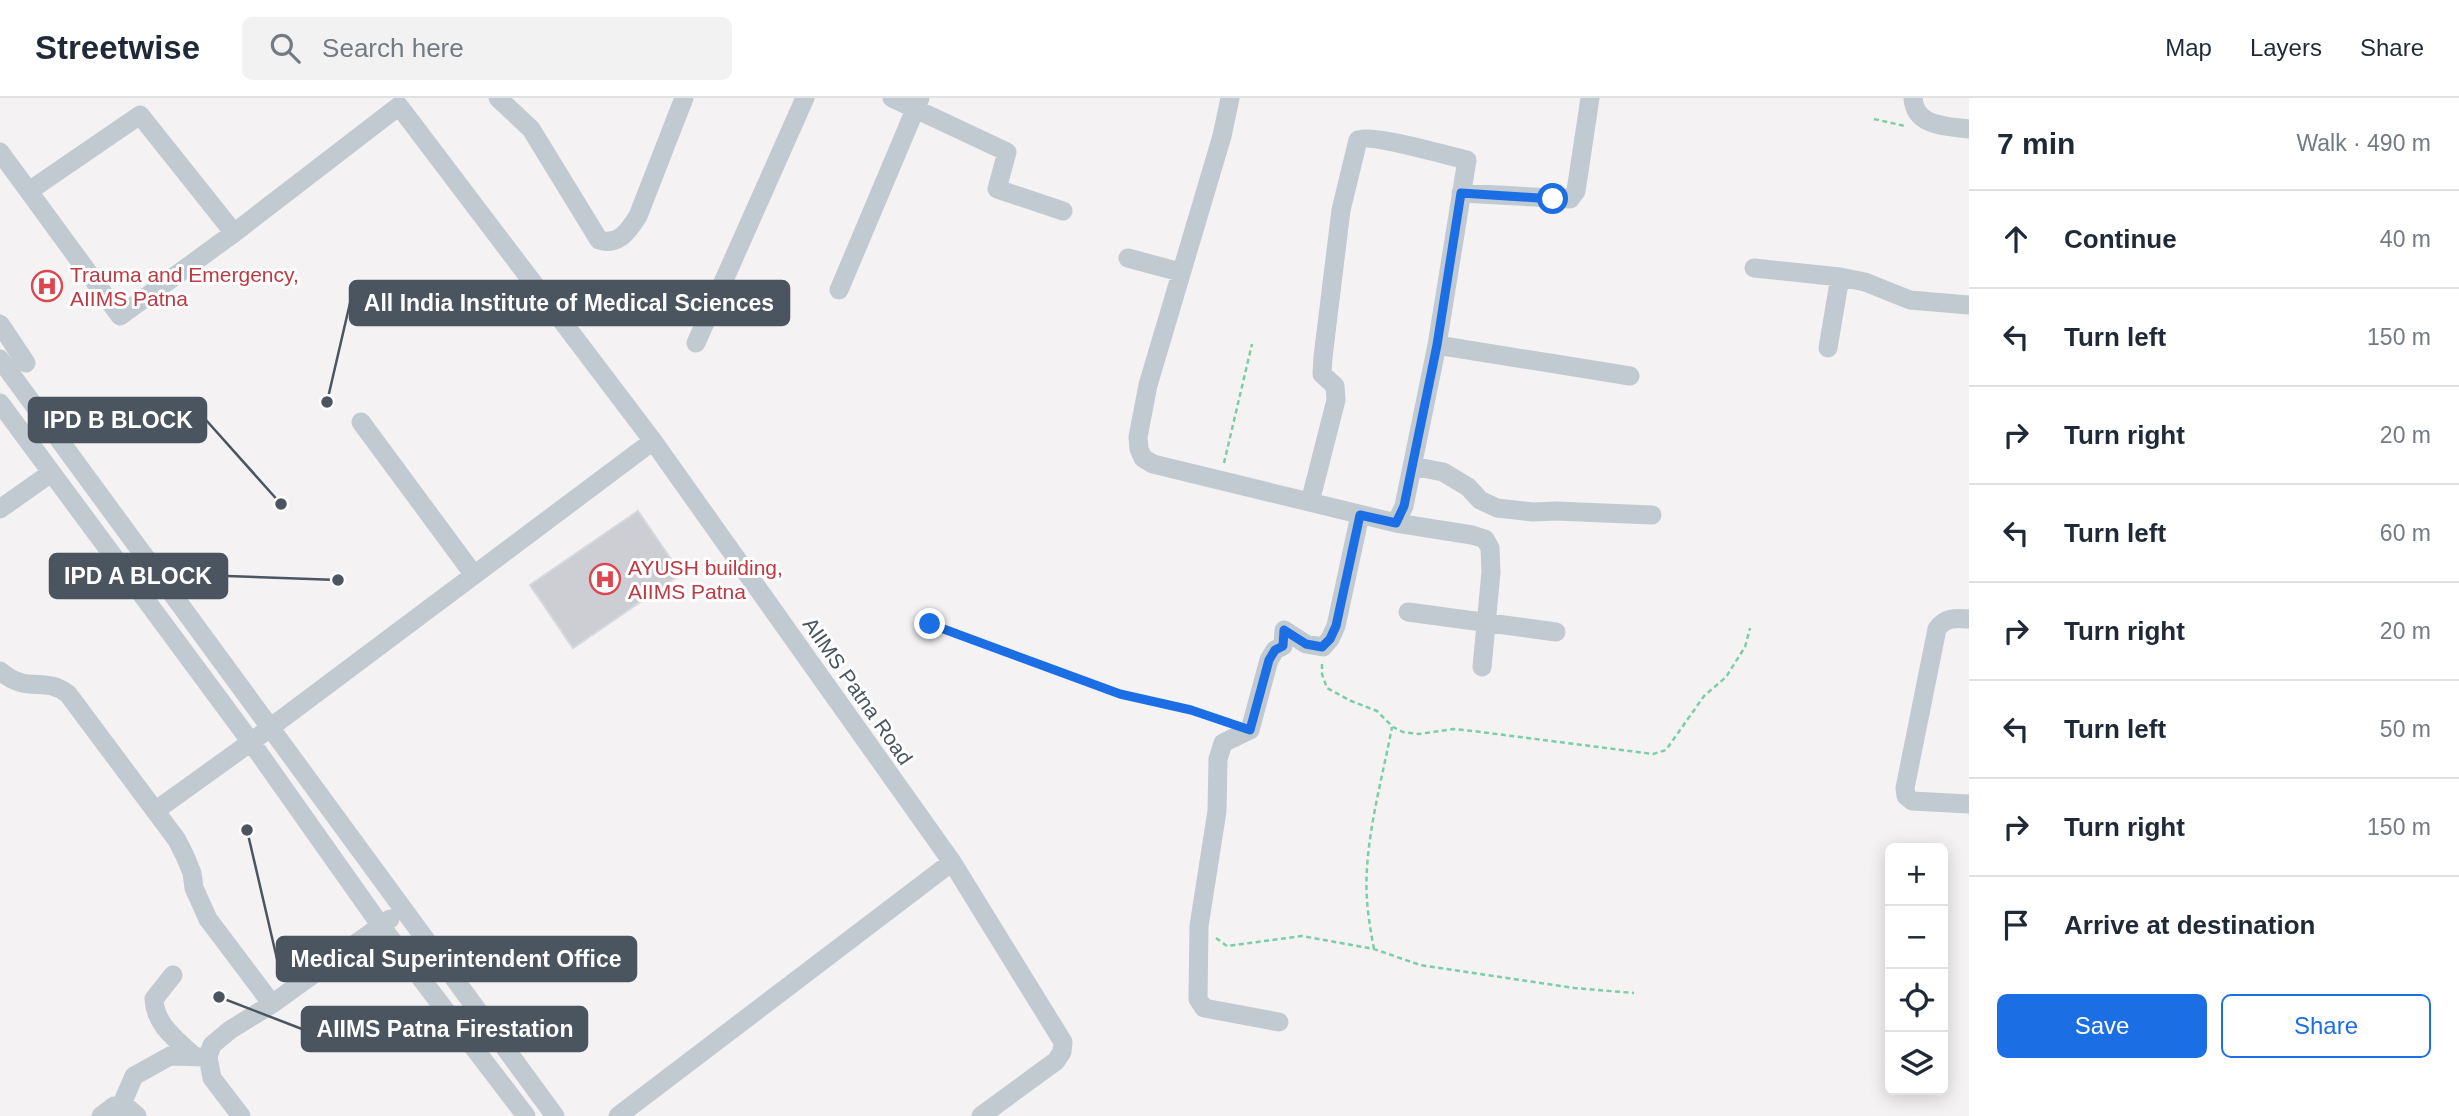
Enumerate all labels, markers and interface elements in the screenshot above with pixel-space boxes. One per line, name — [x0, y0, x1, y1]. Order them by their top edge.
search box — [242, 17, 732, 80]
text: Streetwise — [35, 29, 200, 66]
icon: search — [266, 29, 304, 67]
text: Search here — [322, 33, 464, 63]
text: Map — [2165, 34, 2212, 61]
text: Layers — [2250, 34, 2322, 61]
text: Share — [2360, 34, 2424, 61]
text: 7 min — [1997, 127, 2075, 160]
text: Walk · 490 m — [2296, 130, 2431, 156]
route start — [1537, 183, 1568, 214]
icon: ahead — [1997, 220, 2035, 258]
text: Continue — [2064, 224, 2177, 254]
text: 40 m — [2380, 226, 2431, 252]
place label: Trauma and Emergency, AIIMS Patna — [70, 263, 299, 310]
hospital icon: Trauma and Emergency, AIIMS Patna — [30, 269, 64, 303]
callout: All India Institute of Medical Sciences — [350, 281, 789, 325]
text: All India Institute of Medical Sciences — [364, 290, 774, 316]
icon: left — [1997, 318, 2035, 356]
text: Turn left — [2064, 322, 2166, 352]
text: 150 m — [2367, 324, 2431, 350]
callout: IPD B BLOCK — [29, 398, 206, 442]
text: IPD B BLOCK — [43, 407, 193, 433]
icon: right — [1997, 416, 2035, 454]
text: Turn right — [2064, 420, 2185, 450]
text: 20 m — [2380, 422, 2431, 448]
icon: left — [1997, 514, 2035, 552]
text: Turn left — [2064, 518, 2166, 548]
text: 60 m — [2380, 520, 2431, 546]
callout: IPD A BLOCK — [50, 554, 227, 598]
place label: AYUSH building, AIIMS Patna — [628, 556, 783, 603]
hospital icon: AYUSH building, AIIMS Patna — [588, 562, 622, 596]
text: IPD A BLOCK — [64, 563, 212, 589]
route end — [914, 608, 945, 639]
icon: right — [1997, 612, 2035, 650]
street label: AIIMS Patna Road — [799, 613, 917, 769]
text: Turn right — [2064, 616, 2185, 646]
text: 20 m — [2380, 618, 2431, 644]
icon: left — [1997, 710, 2035, 748]
text: Turn left — [2064, 714, 2166, 744]
text: 50 m — [2380, 716, 2431, 742]
icon: right — [1997, 808, 2035, 846]
text: Turn right — [2064, 812, 2185, 842]
text: 150 m — [2367, 814, 2431, 840]
map controls — [1885, 843, 1948, 1095]
button: + — [1885, 843, 1948, 906]
button: − — [1885, 906, 1948, 969]
icon: arrive — [1997, 906, 2035, 944]
text: Arrive at destination — [2064, 910, 2315, 940]
callout: Medical Superintendent Office — [277, 937, 636, 981]
text: Medical Superintendent Office — [291, 946, 622, 972]
button: locate — [1885, 969, 1948, 1032]
button: Save — [1997, 994, 2207, 1058]
button: Share — [2221, 994, 2431, 1058]
callout: AIIMS Patna Firestation — [302, 1007, 587, 1051]
text: AIIMS Patna Firestation — [317, 1016, 573, 1042]
button: layers — [1885, 1032, 1948, 1095]

